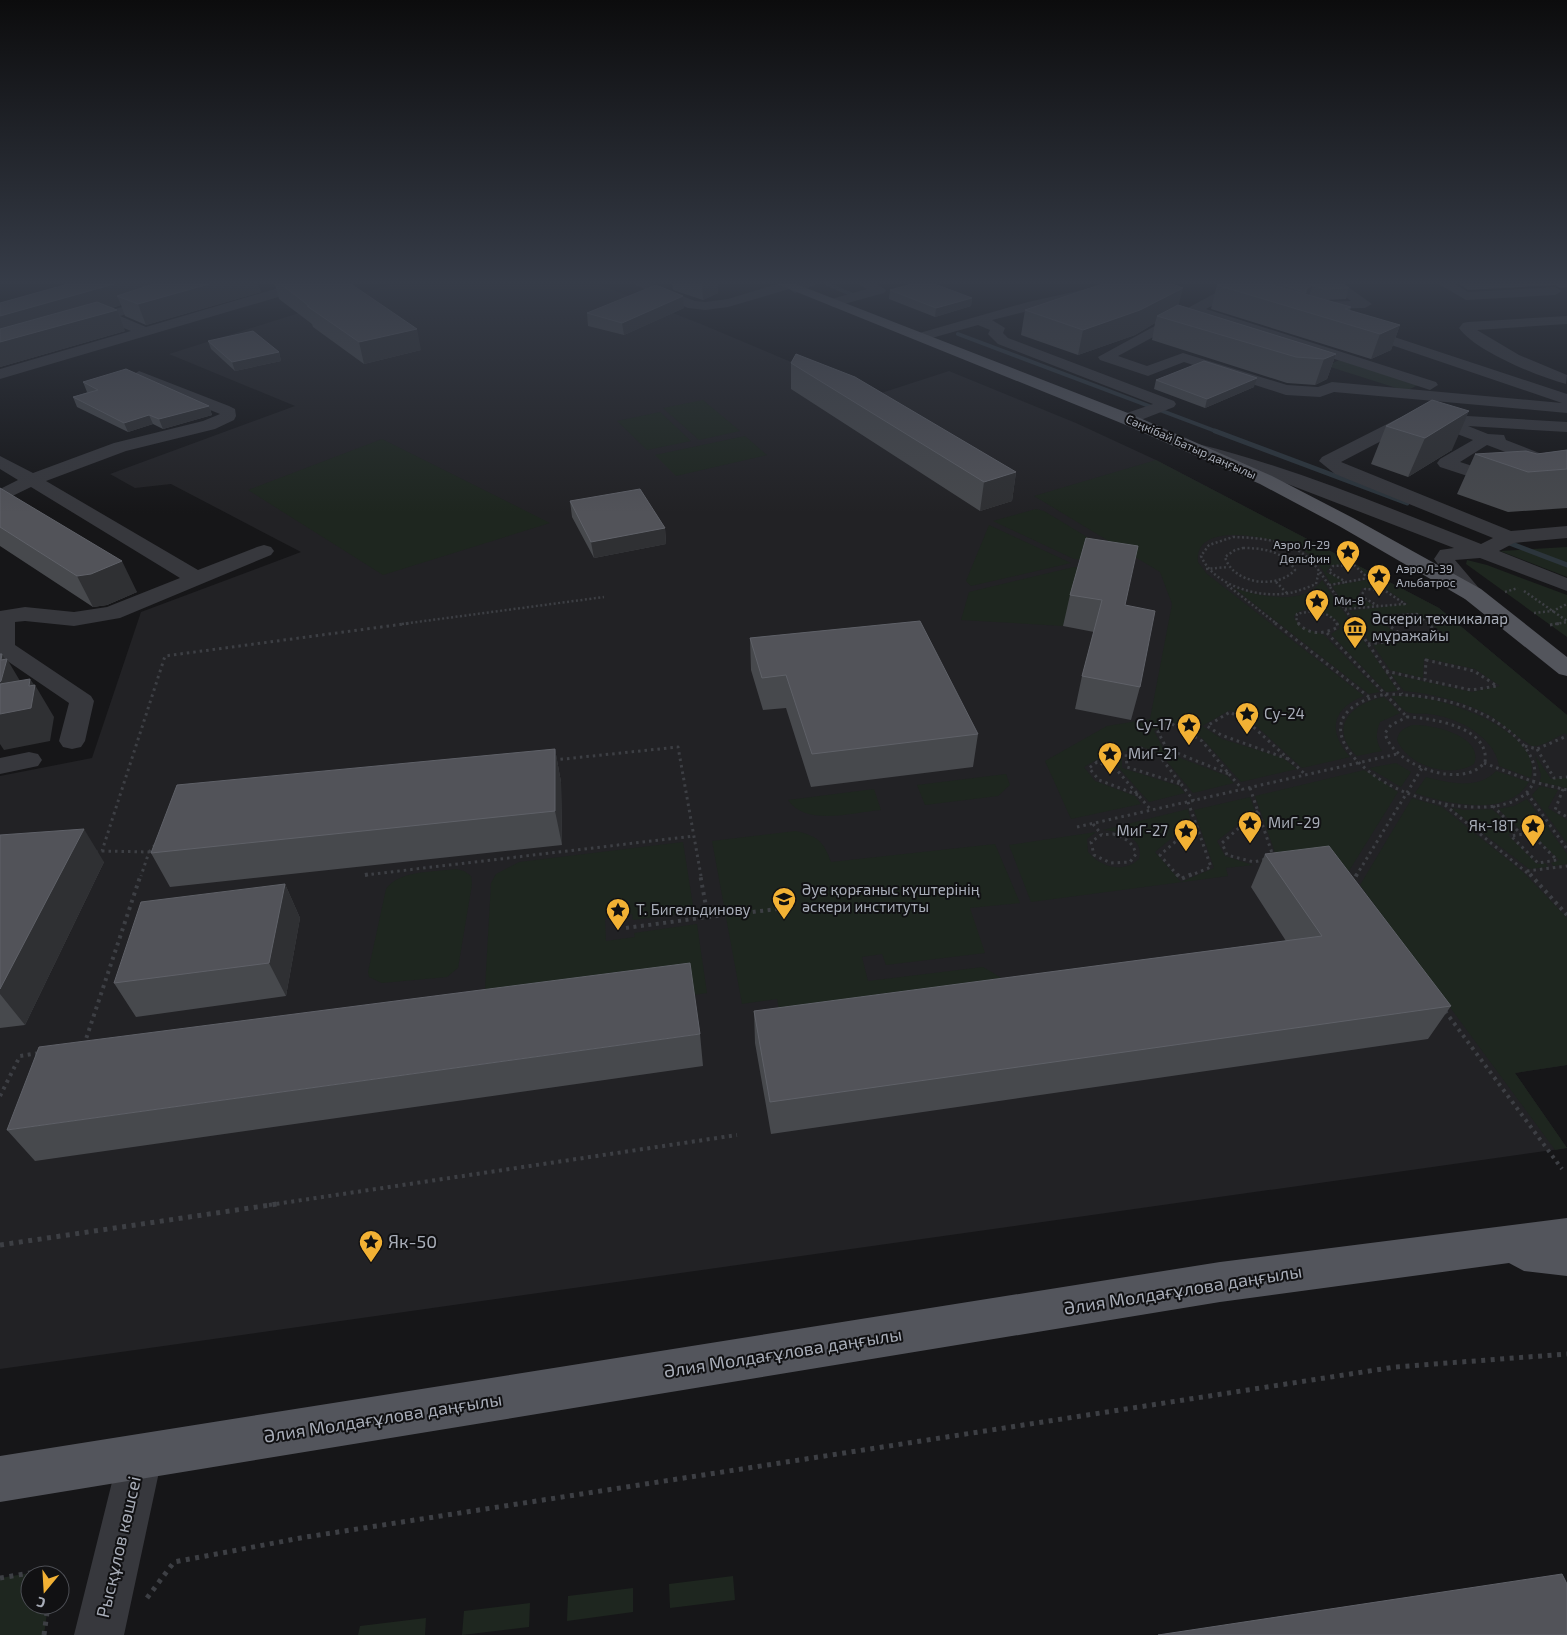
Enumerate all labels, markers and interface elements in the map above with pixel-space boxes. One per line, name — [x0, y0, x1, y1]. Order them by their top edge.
street label: Сәңкібай Батыр даңғылы — [1124, 411, 1259, 481]
place label: Аэро Л-29 Дельфин — [1273, 537, 1330, 565]
place icon: Аэро Л-29 Дельфин — [1335, 539, 1361, 573]
place label: Аэро Л-39 Альбатрос — [1396, 561, 1456, 589]
place icon: Аэро Л-39 Альбатрос — [1366, 563, 1392, 597]
place icon: Ми-8 — [1304, 588, 1330, 622]
place label: Ми-8 — [1334, 593, 1364, 607]
place label: Әскери техникалар мұражайы — [1372, 609, 1508, 644]
museum icon: Әскери техникалар мұражайы — [1342, 615, 1368, 649]
place icon: Су-24 — [1234, 701, 1260, 735]
place label: Су-24 — [1264, 704, 1305, 723]
place icon: Су-17 — [1176, 712, 1202, 746]
place label: Су-17 — [1136, 715, 1172, 734]
place icon: МиГ-21 — [1097, 741, 1123, 775]
place label: МиГ-21 — [1128, 744, 1178, 762]
place icon: МиГ-29 — [1237, 810, 1263, 844]
place label: МиГ-29 — [1268, 813, 1320, 831]
place icon: Як-18Т — [1520, 813, 1546, 847]
place label: Як-18Т — [1469, 816, 1516, 834]
place icon: МиГ-27 — [1173, 818, 1199, 852]
place label: МиГ-27 — [1117, 821, 1168, 839]
place label: Әуе қорғаныс күштерінің әскери институты — [802, 880, 980, 916]
school or university icon: Әуе қорғаныс күштерінің әскери институты — [771, 886, 797, 920]
place icon: Т. Бигельдинову — [605, 897, 631, 931]
place label: Т. Бигельдинову — [636, 900, 751, 919]
place icon: Як-50 — [358, 1229, 384, 1263]
place label: Як-50 — [388, 1230, 437, 1252]
street label: Әлия Молдағұлова даңғылы — [1062, 1259, 1303, 1319]
street label: Әлия Молдағұлова даңғылы — [662, 1322, 903, 1382]
street label: Әлия Молдағұлова даңғылы — [262, 1387, 503, 1447]
street label: Рысқұлов көшсеі — [91, 1474, 145, 1620]
north arrow — [20, 1565, 70, 1615]
text: С — [34, 1593, 47, 1612]

